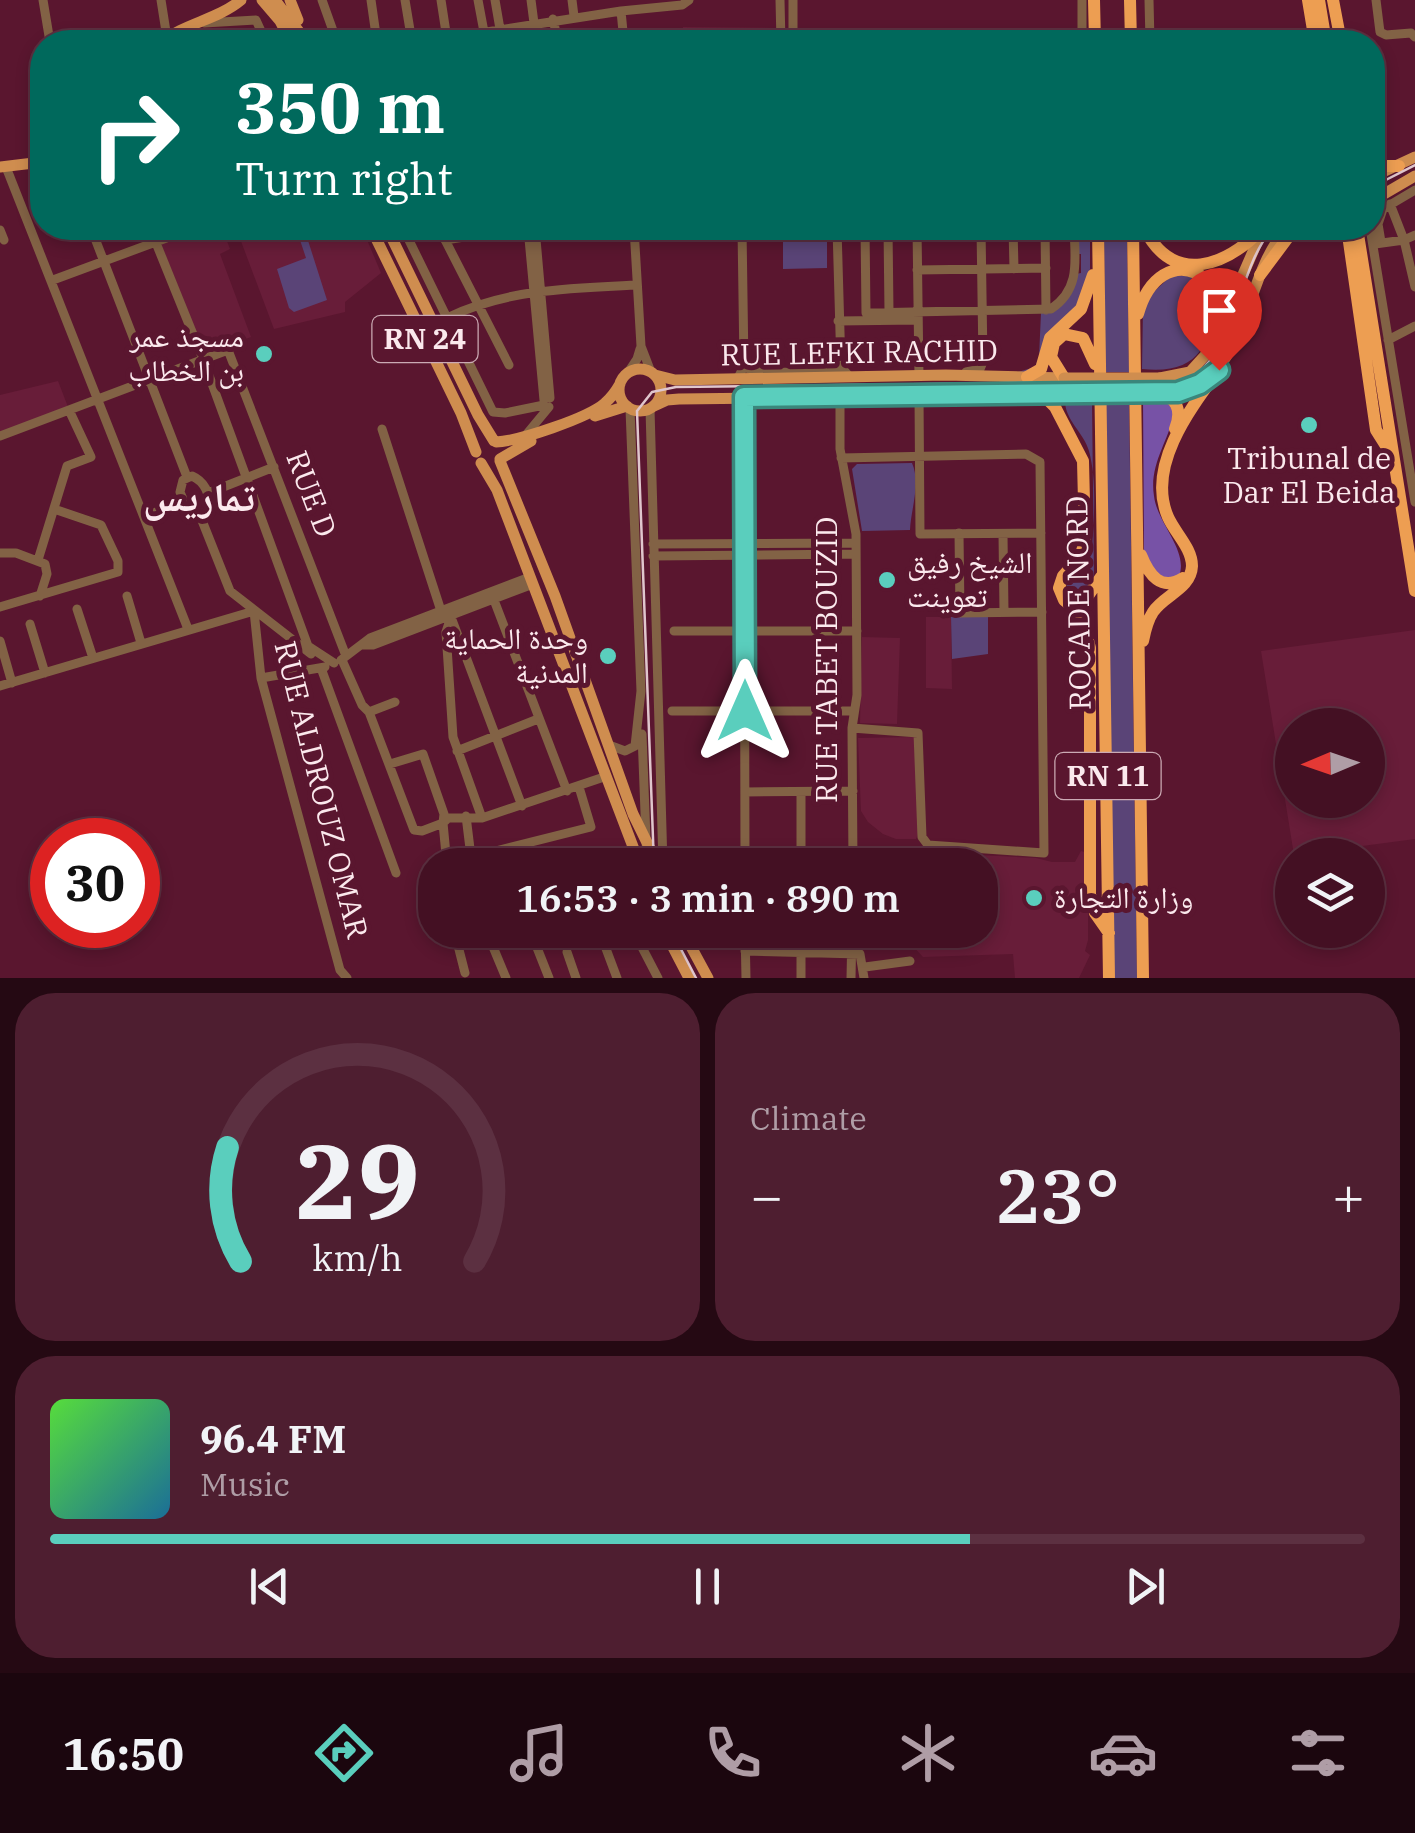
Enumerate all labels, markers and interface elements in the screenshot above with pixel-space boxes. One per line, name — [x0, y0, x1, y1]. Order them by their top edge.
text: 350 m — [235, 61, 445, 152]
icon: right — [70, 70, 200, 200]
text: Turn right — [235, 149, 453, 207]
pin — [1177, 268, 1262, 371]
icon: arrive — [1192, 283, 1247, 338]
place label: مسجذ عمر بن الخطاب — [128, 316, 244, 389]
road number: RN 24 — [372, 316, 478, 362]
street label: RUE LEFKI RACHID — [720, 330, 998, 373]
marker: مسجذ عمر بن الخطاب — [253, 343, 275, 365]
marker: Tribunal de Dar El Beida — [1298, 414, 1320, 436]
place label: Tribunal de Dar El Beida — [1222, 438, 1396, 511]
street label: RUE D — [278, 445, 347, 542]
district label: تماريس — [143, 470, 255, 522]
street label: ROCADE NORD — [1056, 495, 1099, 711]
street label: RUE TABET BOUZID — [806, 517, 845, 803]
place label: الشيخ رفيق تعوينت — [907, 542, 1032, 615]
marker: الشيخ رفيق تعوينت — [876, 569, 898, 591]
place label: وحدة الحماية المدنية — [444, 618, 588, 691]
street label: RUE ALDROUZ OMAR — [267, 637, 378, 943]
marker: وحدة الحماية المدنية — [597, 645, 619, 667]
position arrow — [693, 659, 797, 763]
north arrow — [1275, 708, 1385, 818]
map controls — [1275, 708, 1385, 948]
road number: RN 11 — [1056, 753, 1160, 799]
speed limit sign: 30 — [30, 818, 160, 948]
button: layers — [1275, 838, 1385, 948]
text: 16:53 · 3 min · 890 m — [516, 873, 900, 922]
place label: وزارة التجارة — [1054, 877, 1193, 916]
marker: وزارة التجارة — [1023, 887, 1045, 909]
text: Climate — [750, 1097, 867, 1139]
text: 29 — [295, 1112, 420, 1248]
text: 23° — [995, 1146, 1120, 1244]
text: − — [750, 1160, 783, 1231]
text: + — [1332, 1160, 1365, 1231]
text: km/h — [312, 1234, 403, 1281]
text: 96.4 FM — [200, 1414, 346, 1463]
text: Music — [200, 1463, 290, 1505]
icon: previous — [242, 1559, 297, 1614]
icon: pause — [680, 1559, 735, 1614]
icon: next — [1118, 1559, 1173, 1614]
icon: directions — [309, 1718, 379, 1788]
icon: music — [504, 1718, 574, 1788]
icon: phone — [698, 1718, 768, 1788]
icon: climate — [893, 1718, 963, 1788]
icon: car — [1088, 1718, 1158, 1788]
icon: filters — [1283, 1718, 1353, 1788]
text: 16:50 — [62, 1724, 184, 1782]

